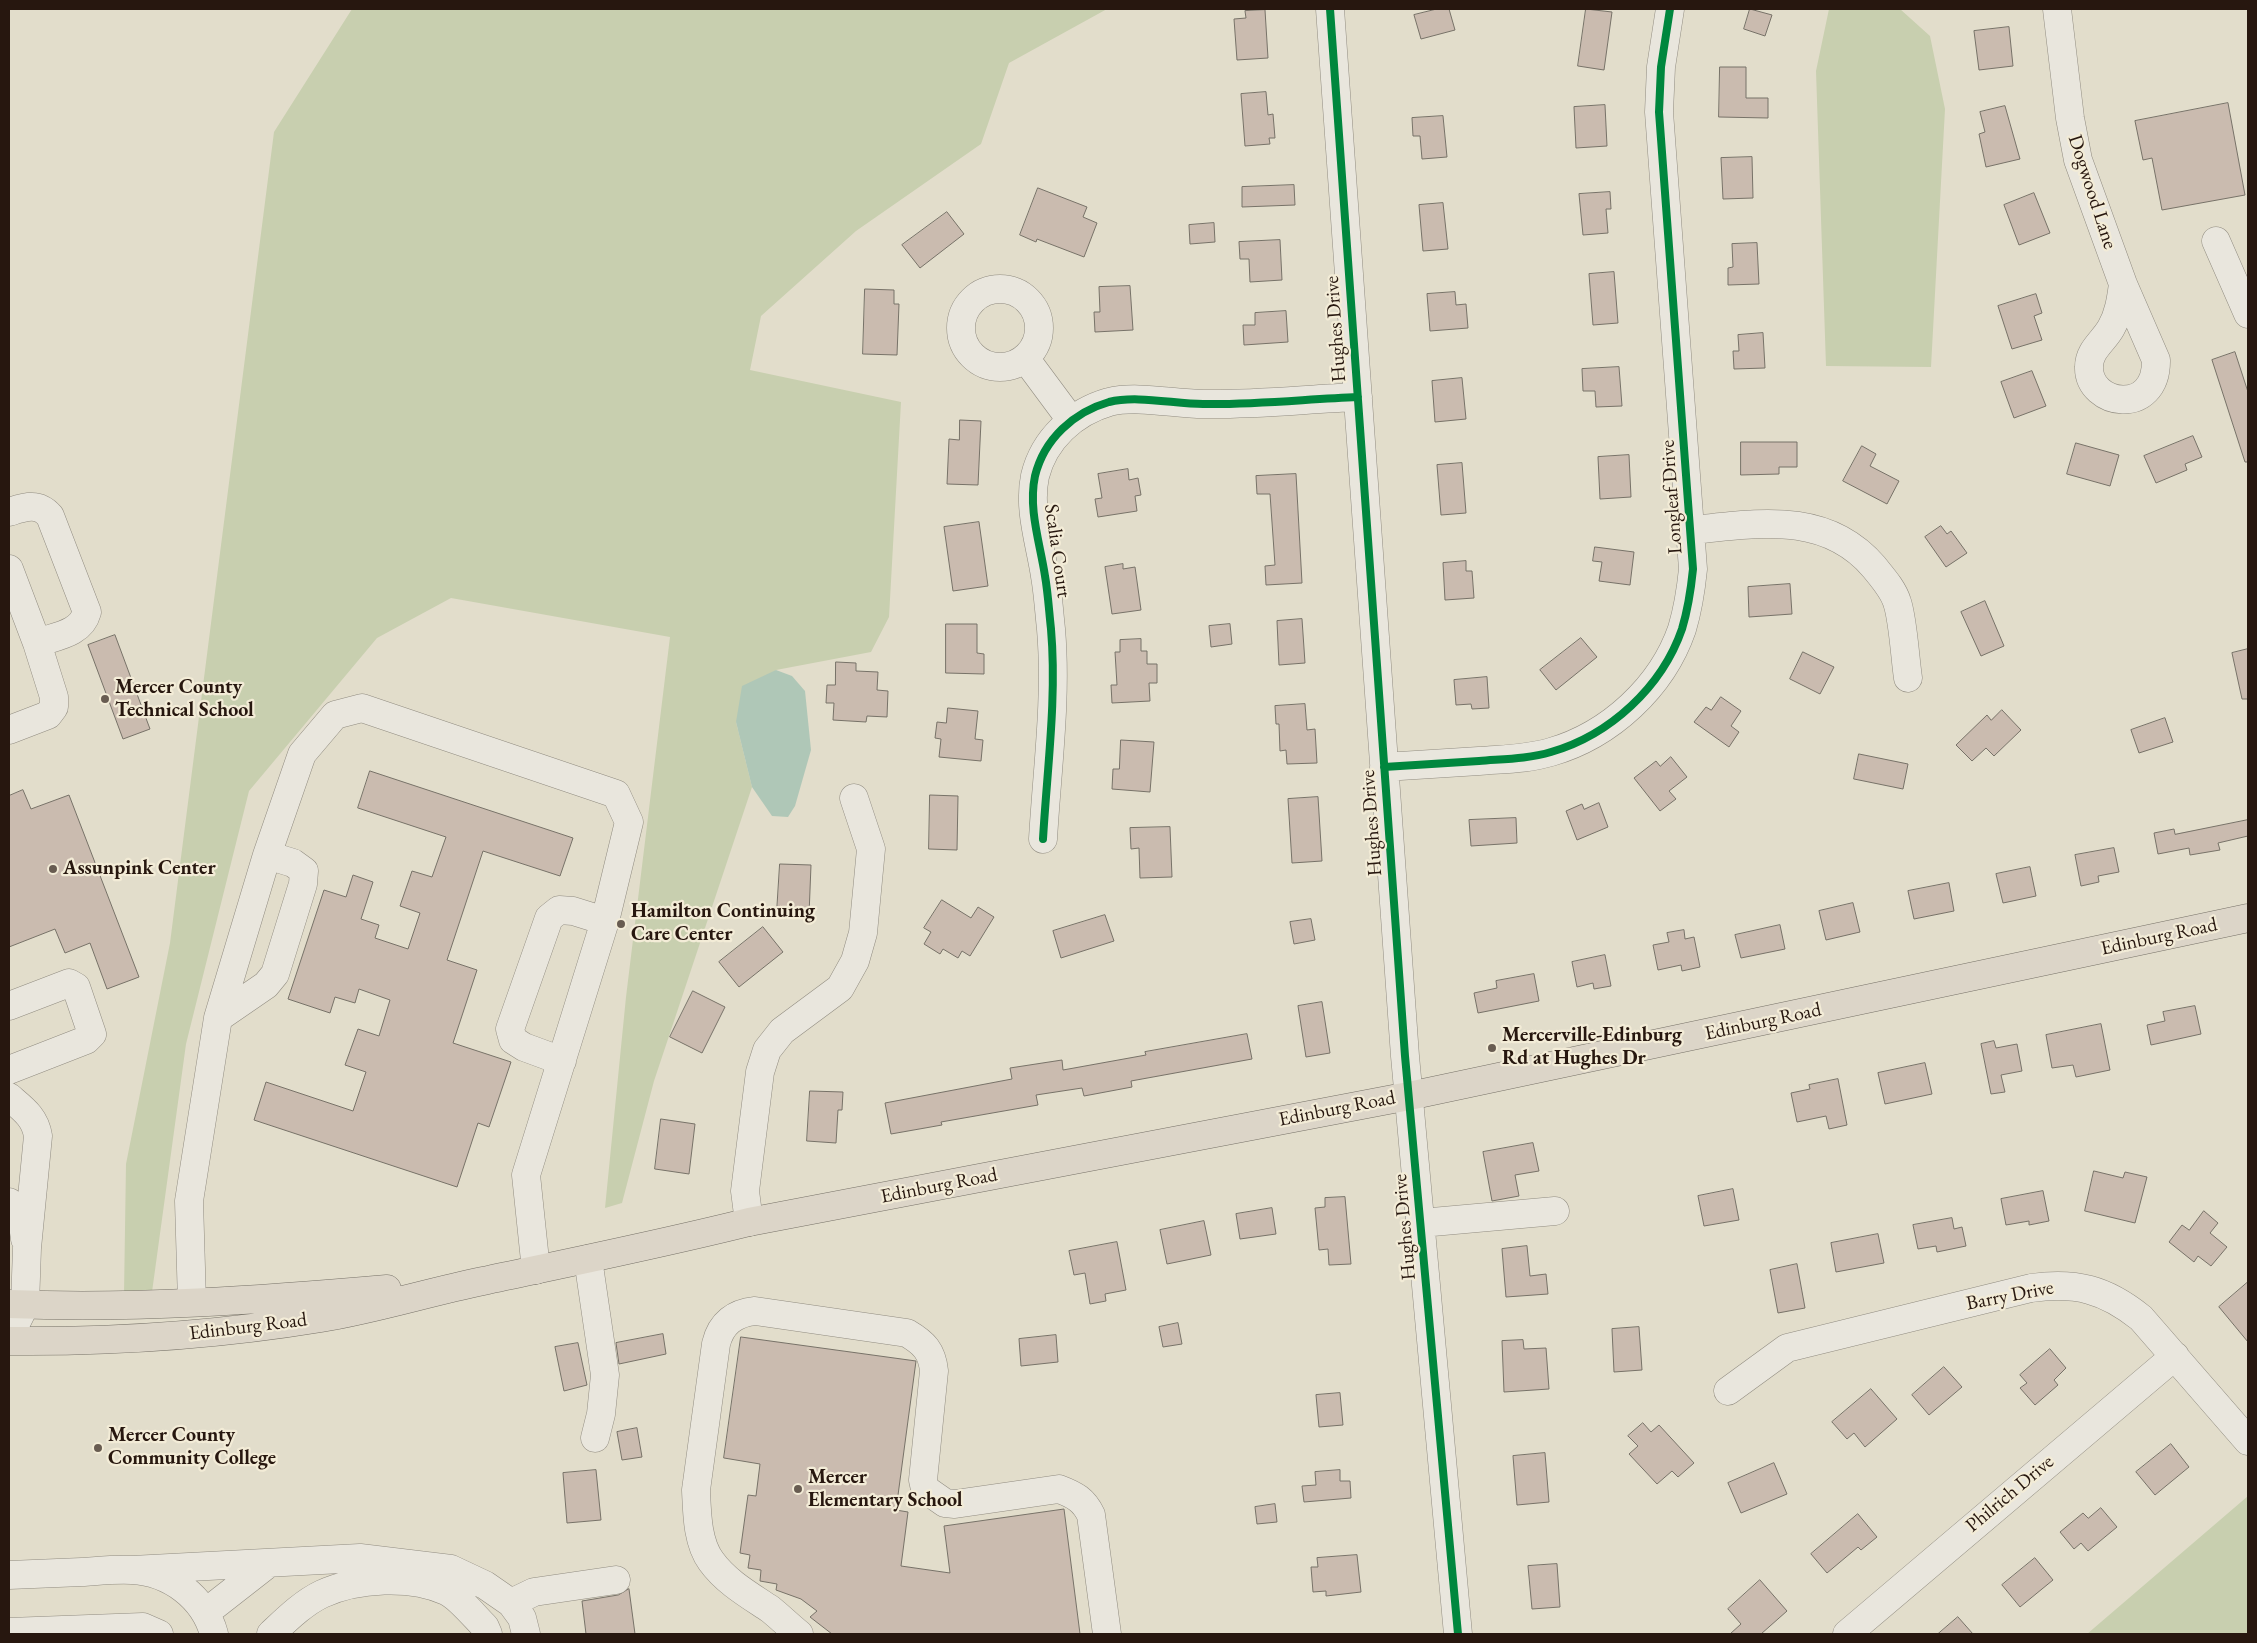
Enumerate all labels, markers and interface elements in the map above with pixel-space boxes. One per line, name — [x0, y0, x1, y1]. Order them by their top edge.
street label: Dogwood Lane — [2062, 132, 2122, 252]
street label: Hughes Drive — [1320, 275, 1352, 383]
street label: Longleaf Drive — [1656, 439, 1688, 555]
street label: Scalia Court — [1039, 503, 1075, 599]
place label: Mercer County Technical School — [115, 676, 254, 723]
marker: Mercer County Technical School — [99, 693, 111, 705]
street label: Hughes Drive — [1356, 769, 1388, 877]
place label: Assunpink Center — [63, 857, 216, 881]
marker: Assunpink Center — [47, 863, 59, 875]
place label: Hamilton Continuing Care Center — [631, 900, 815, 947]
street label: Edinburg Road — [2099, 913, 2219, 961]
marker: Hamilton Continuing Care Center — [615, 918, 627, 930]
street label: Edinburg Road — [1703, 998, 1823, 1046]
place label: Mercerville-Edinburg Rd at Hughes Dr — [1502, 1024, 1682, 1071]
marker: Mercerville-Edinburg Rd at Hughes Dr — [1486, 1042, 1498, 1054]
street label: Edinburg Road — [1277, 1086, 1397, 1132]
street label: Edinburg Road — [879, 1163, 999, 1209]
street label: Hughes Drive — [1388, 1173, 1422, 1281]
street label: Barry Drive — [1964, 1276, 2056, 1316]
street label: Edinburg Road — [188, 1308, 308, 1346]
place label: Mercer County Community College — [108, 1424, 276, 1471]
marker: Mercer County Community College — [92, 1442, 104, 1454]
street label: Philrich Drive — [1961, 1450, 2059, 1538]
place label: Mercer Elementary School — [808, 1466, 962, 1513]
marker: Mercer Elementary School — [792, 1483, 804, 1495]

